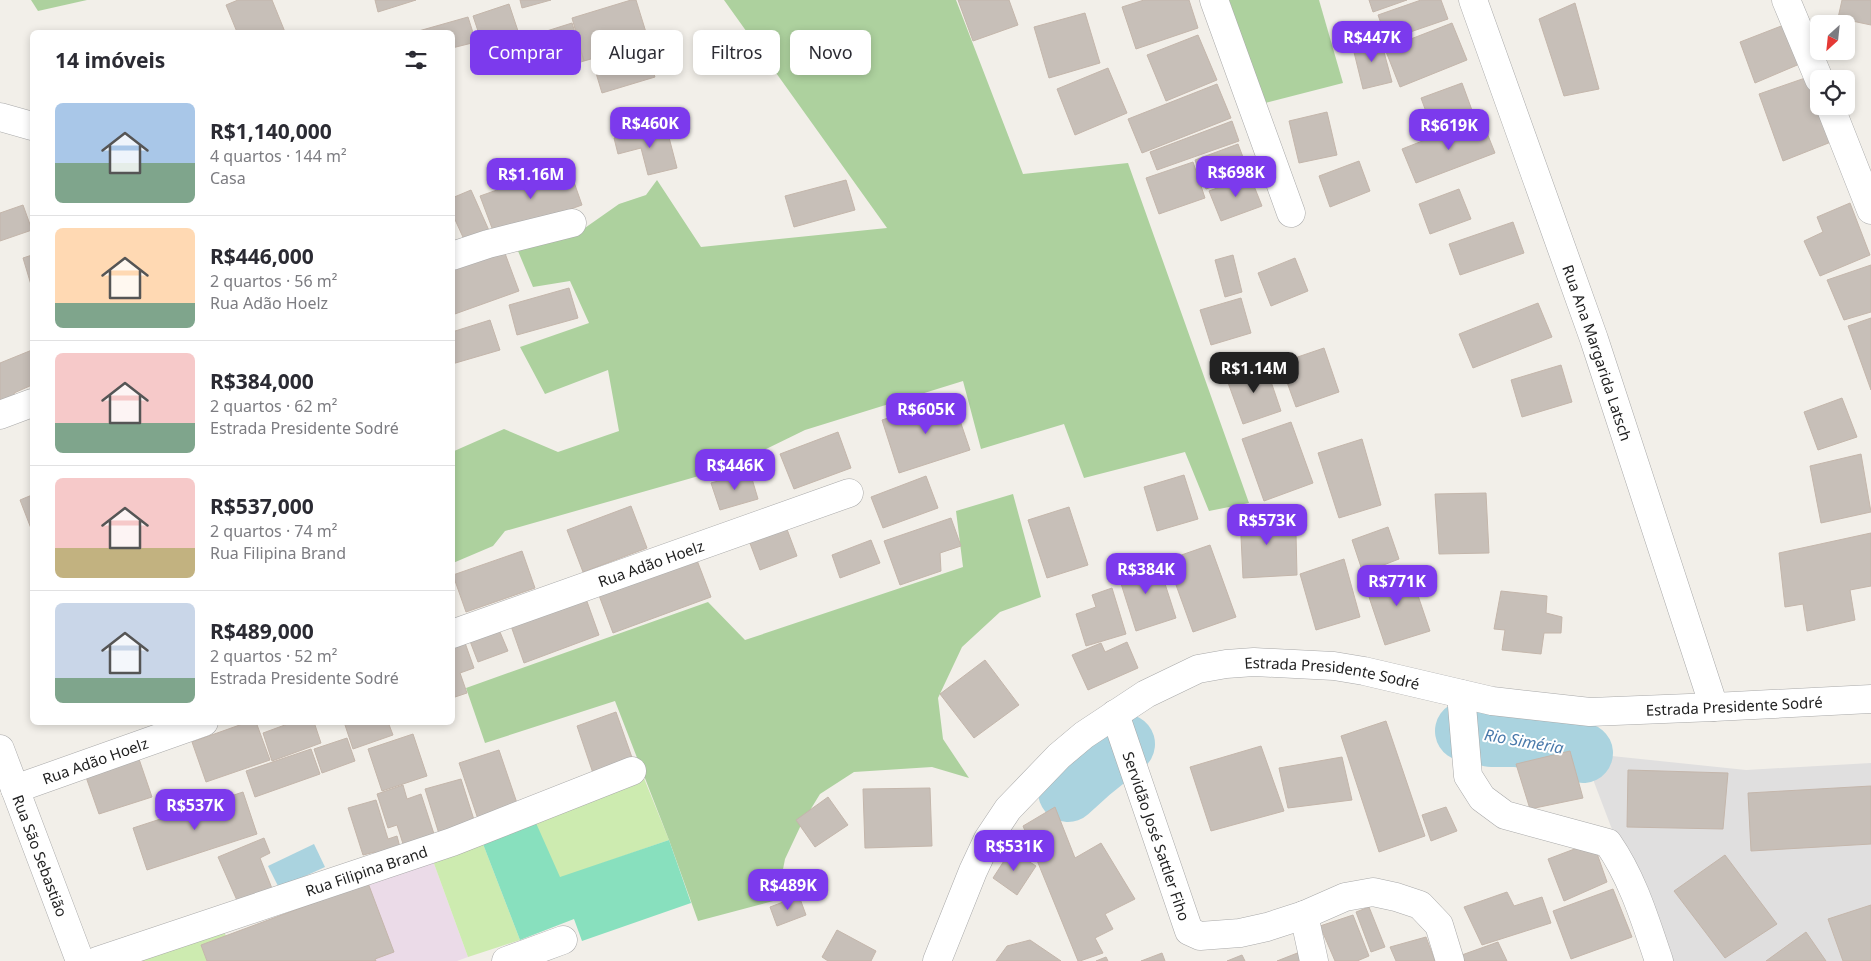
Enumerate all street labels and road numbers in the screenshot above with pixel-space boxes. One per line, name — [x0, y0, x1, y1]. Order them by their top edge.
street label: Rua Ana Margarida Latsch — [1558, 262, 1637, 443]
street label: Rua Adão Hoelz — [595, 535, 706, 591]
street label: Estrada Presidente Sodré — [1244, 652, 1422, 694]
street label: Estrada Presidente Sodré — [1645, 691, 1823, 720]
street label: Rua Adão Hoelz — [40, 733, 151, 789]
street label: Servidão José Sattler Fiho — [1118, 749, 1195, 923]
street label: Rua São Sebastião — [8, 792, 72, 920]
street label: Rua Filipina Brand — [303, 841, 430, 901]

